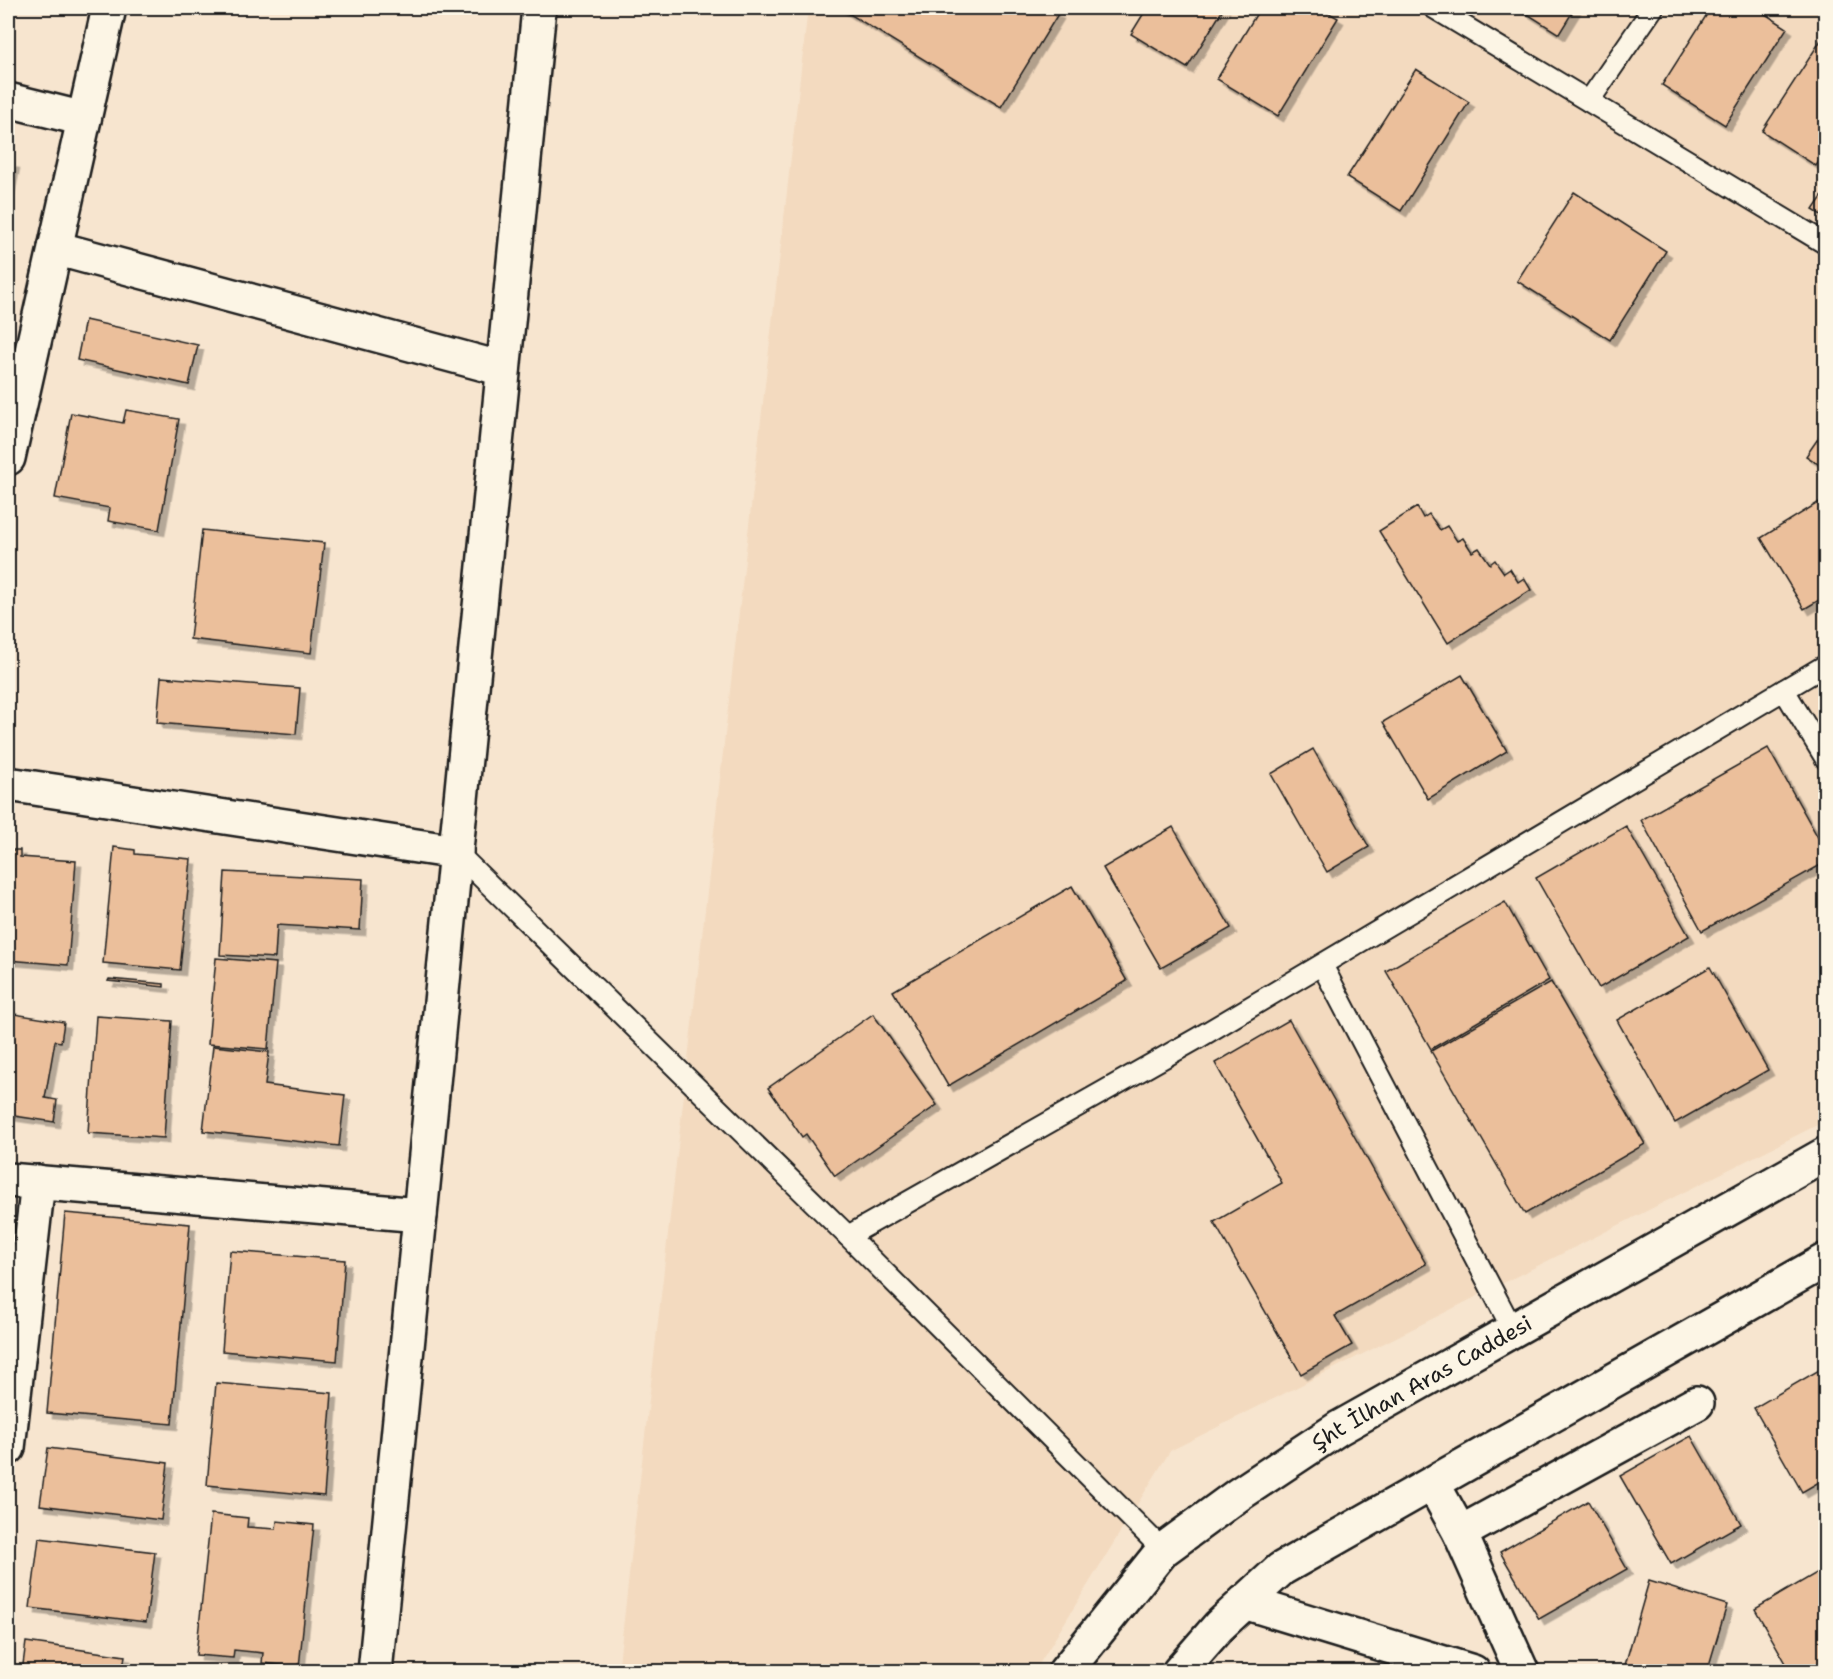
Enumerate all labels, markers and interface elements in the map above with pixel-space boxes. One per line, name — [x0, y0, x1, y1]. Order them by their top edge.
street label: Şht İlhan Aras Caddesi — [1306, 1308, 1537, 1457]

